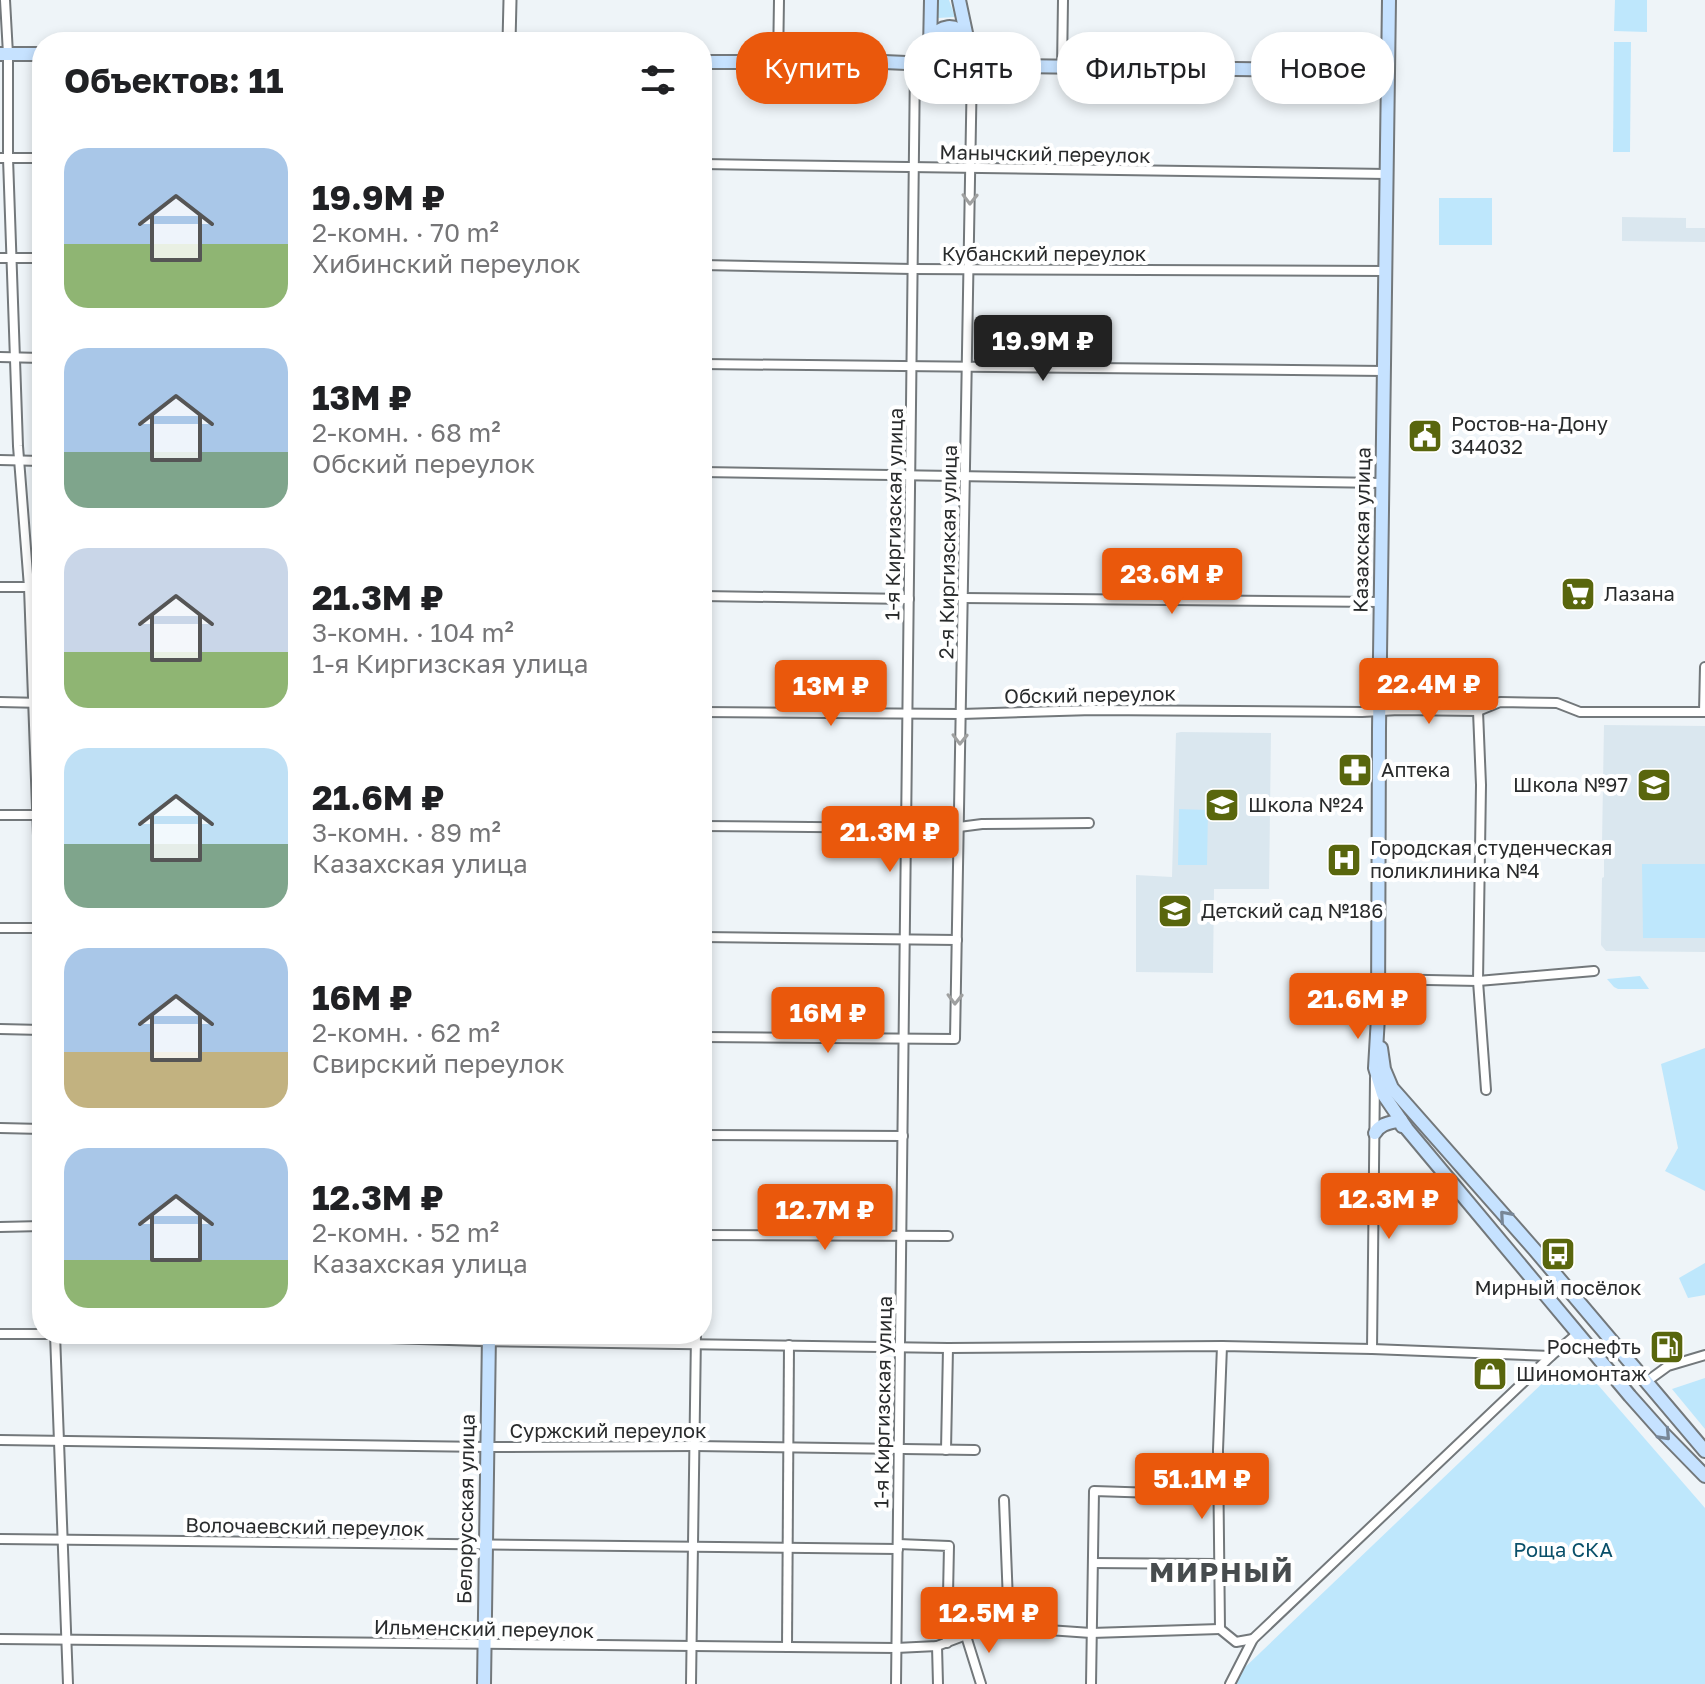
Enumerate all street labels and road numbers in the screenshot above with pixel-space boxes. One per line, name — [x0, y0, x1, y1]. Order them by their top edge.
street label: Манычский переулок — [939, 139, 1151, 167]
street label: Кубанский переулок — [942, 241, 1146, 265]
street label: 1-я Киргизская улица — [879, 407, 907, 620]
street label: 2-я Киргизская улица — [933, 445, 961, 659]
street label: Казахская улица — [1348, 447, 1374, 613]
street label: Обский переулок — [1004, 681, 1176, 707]
street label: 1-я Киргизская улица — [868, 1295, 896, 1508]
street label: Белорусская улица — [451, 1414, 479, 1604]
street label: Суржский переулок — [509, 1418, 707, 1442]
street label: Волочаевский переулок — [185, 1512, 425, 1540]
street label: Ильменский переулок — [374, 1614, 594, 1642]

